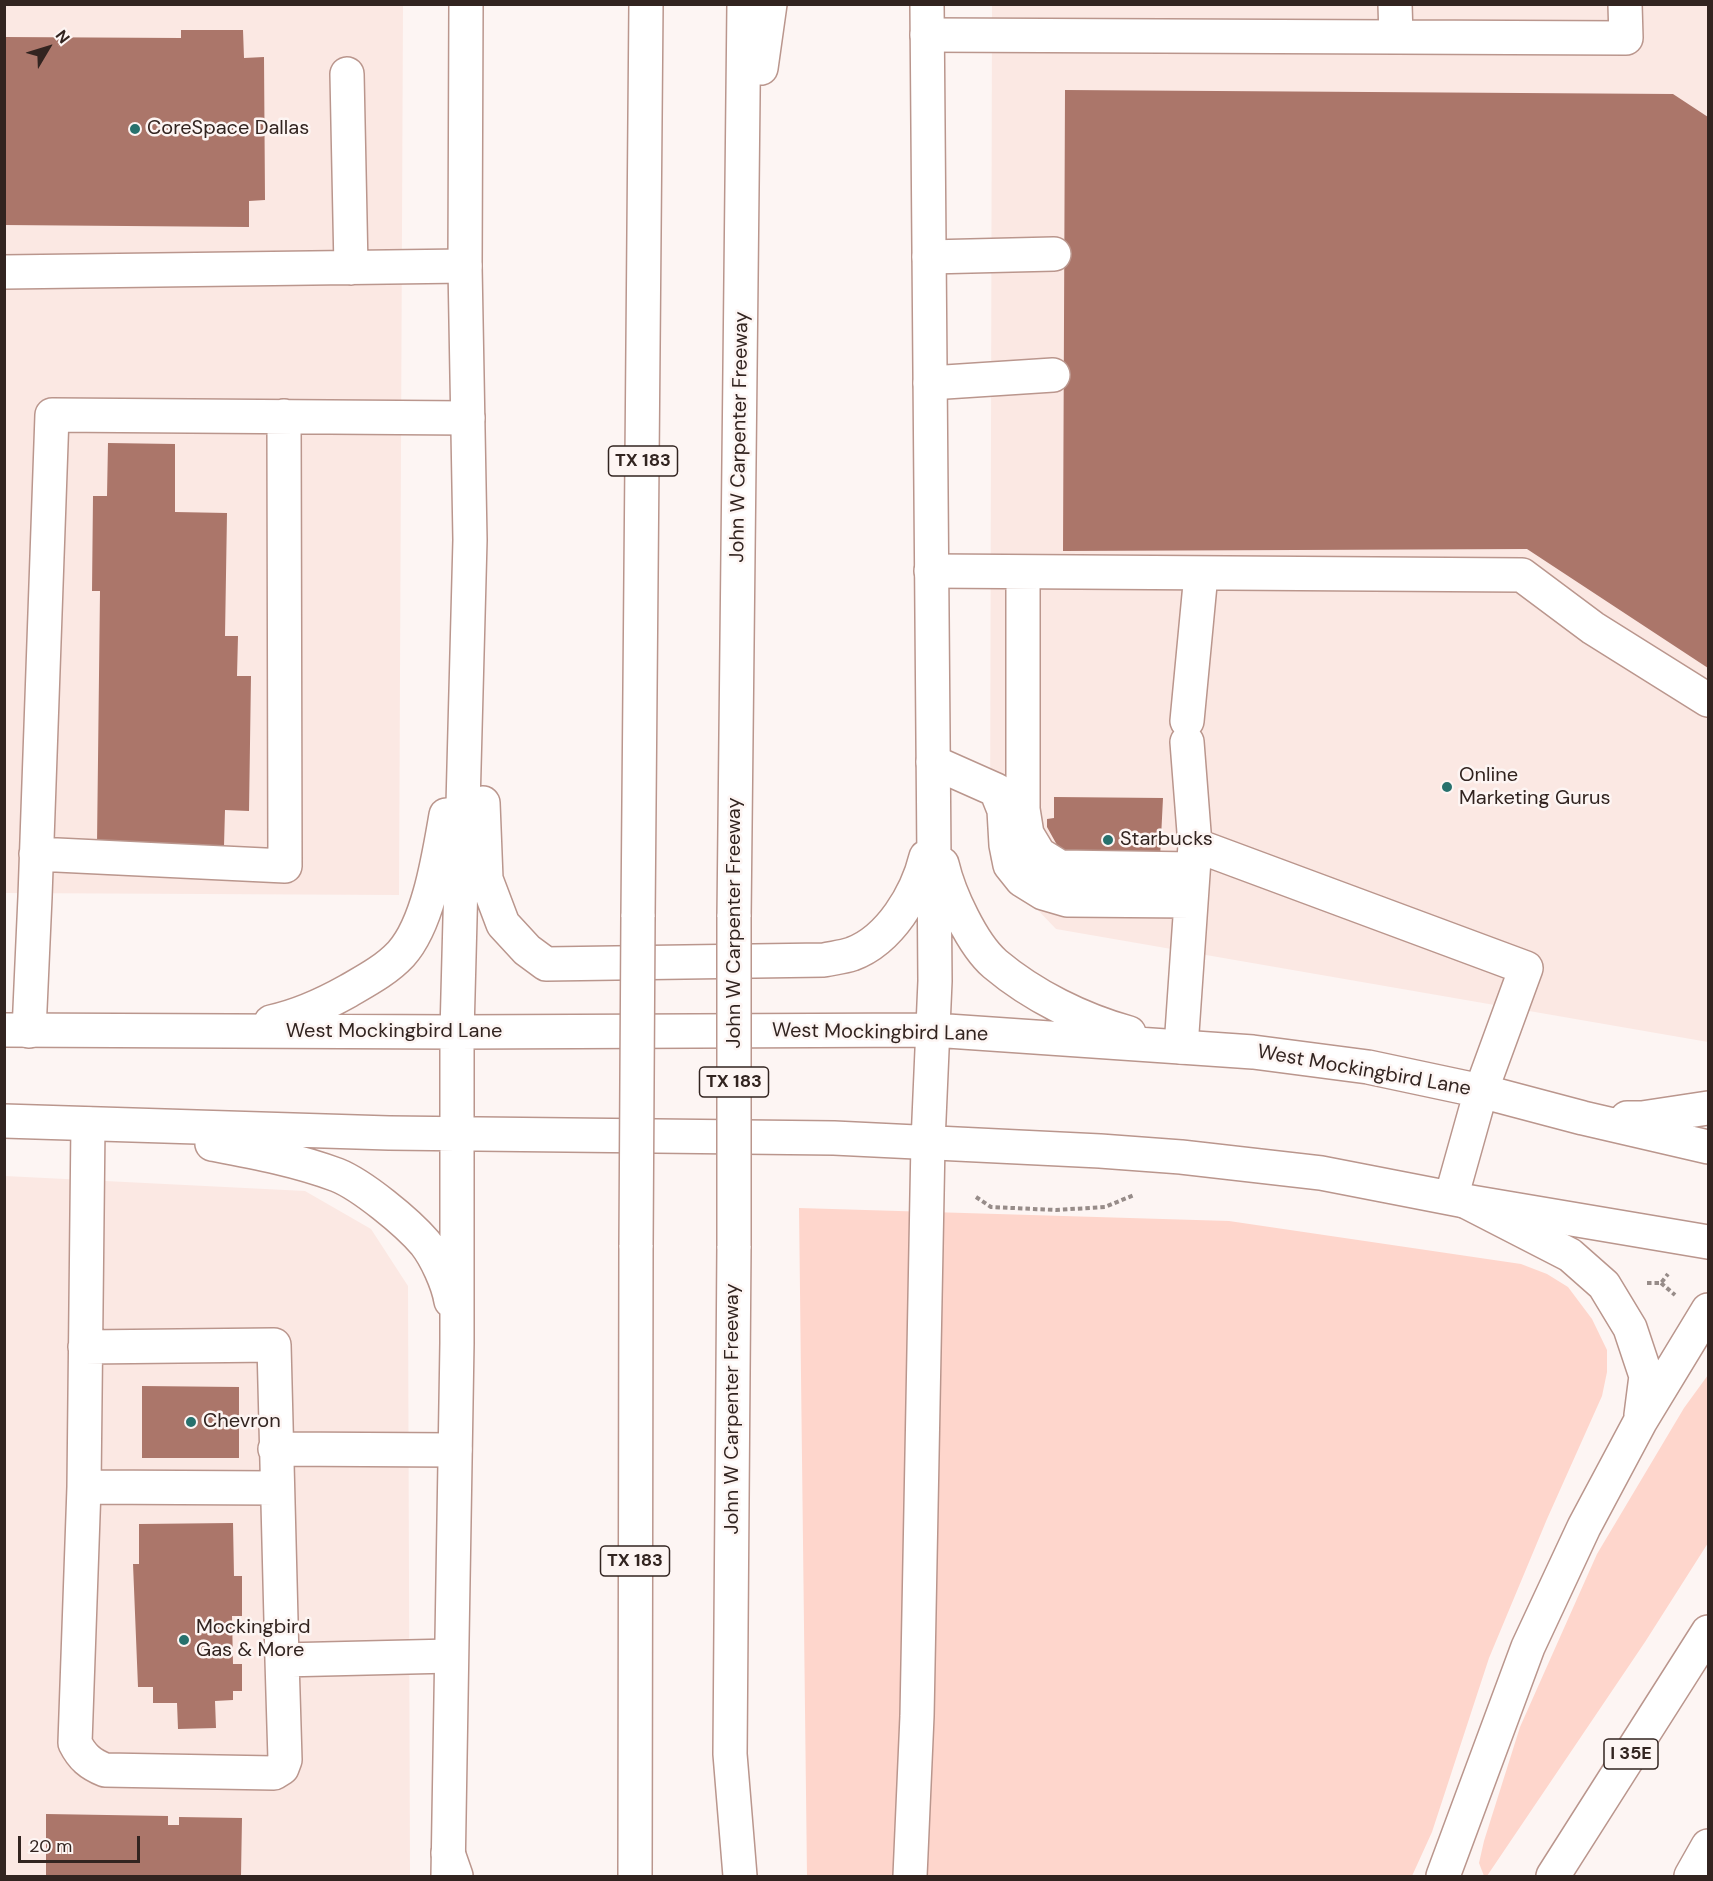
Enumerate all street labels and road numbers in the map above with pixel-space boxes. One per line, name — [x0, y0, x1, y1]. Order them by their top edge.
street label: John W Carpenter Freeway — [726, 311, 754, 563]
road number: TX 183 — [608, 446, 678, 476]
street label: John W Carpenter Freeway — [723, 797, 747, 1049]
street label: West Mockingbird Lane — [772, 1019, 988, 1047]
street label: West Mockingbird Lane — [286, 1020, 502, 1044]
street label: West Mockingbird Lane — [1255, 1040, 1473, 1102]
road number: TX 183 — [700, 1067, 768, 1097]
street label: John W Carpenter Freeway — [721, 1283, 745, 1535]
road number: TX 183 — [600, 1546, 670, 1576]
road number: I 35E — [1604, 1739, 1658, 1769]

